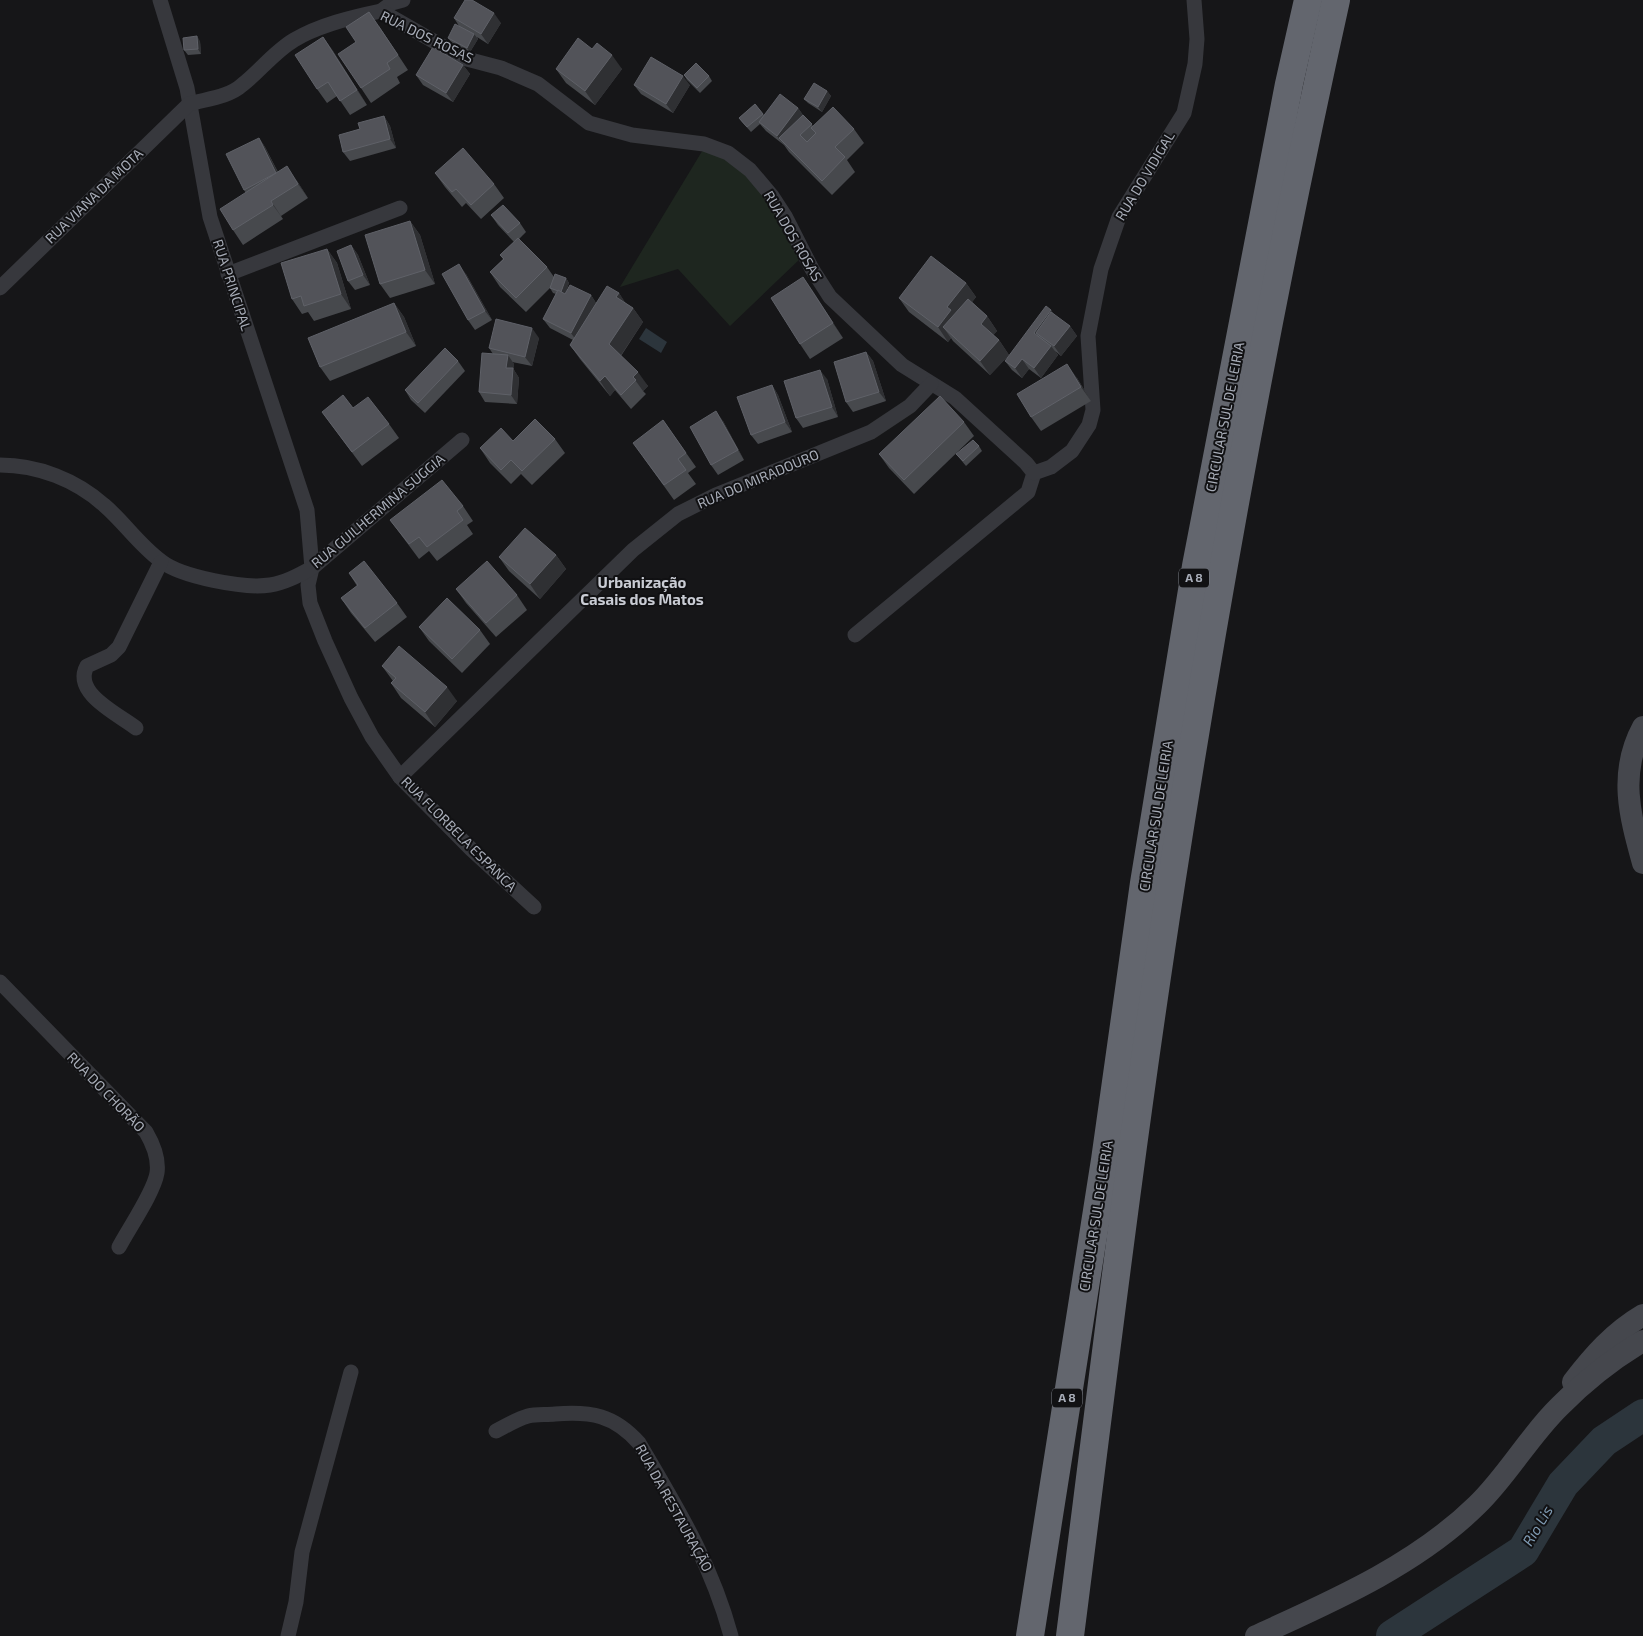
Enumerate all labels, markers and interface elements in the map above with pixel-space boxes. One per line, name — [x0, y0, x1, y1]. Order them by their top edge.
street label: RUA DOS ROSAS — [378, 7, 477, 66]
street label: RUA DO VIDIGAL — [1111, 128, 1178, 223]
street label: RUA VIANA DA MOTA — [41, 144, 146, 247]
street label: RUA DOS ROSAS — [761, 188, 826, 284]
street label: RUA PRINCIPAL — [210, 237, 255, 333]
street label: CIRCULAR SUL DE LEIRIA — [1202, 340, 1247, 493]
street label: RUA DO MIRADOURO — [694, 445, 821, 512]
street label: RUA GUILHERMINA SUGGIA — [308, 450, 448, 571]
road number: A 8 — [1179, 568, 1209, 588]
district label: Urbanização Casais dos Matos — [580, 573, 704, 608]
street label: CIRCULAR SUL DE LEIRIA — [1135, 739, 1176, 893]
street label: RUA FLORBELA ESPANCA — [398, 773, 521, 895]
street label: RUA DO CHORÃO — [64, 1048, 149, 1135]
street label: CIRCULAR SUL DE LEIRIA — [1075, 1139, 1116, 1293]
road number: A 8 — [1052, 1389, 1082, 1408]
street label: RUA DA RESTAURAÇÃO — [631, 1441, 717, 1575]
water label: Rio Lis — [1518, 1502, 1556, 1549]

